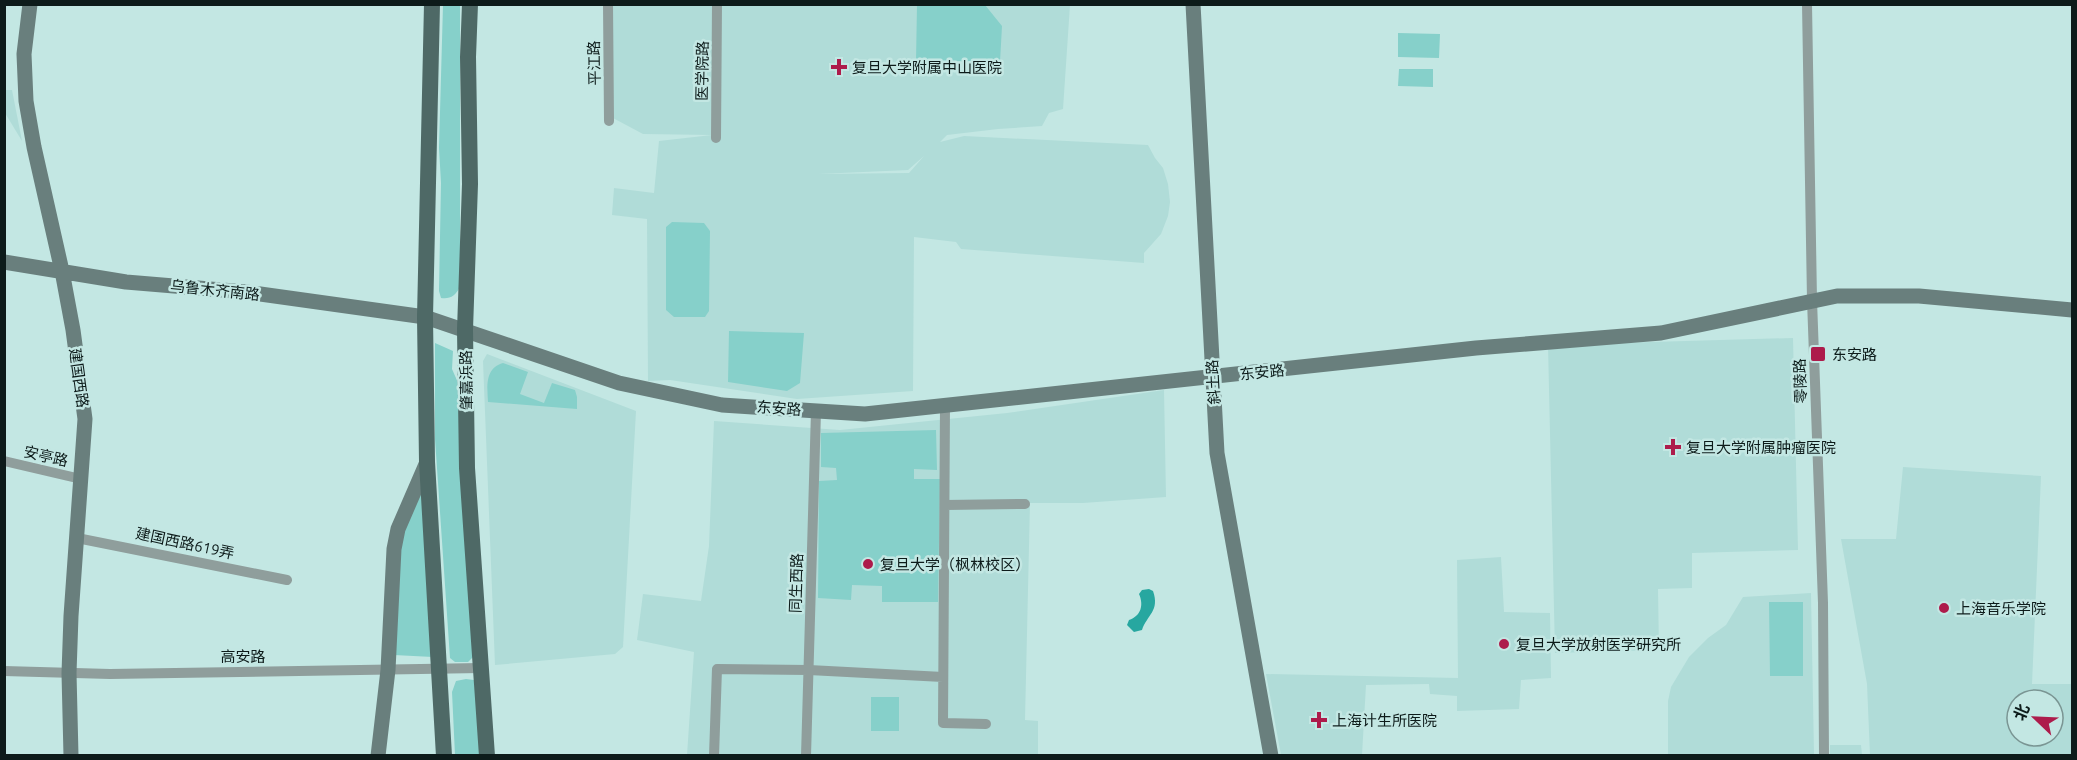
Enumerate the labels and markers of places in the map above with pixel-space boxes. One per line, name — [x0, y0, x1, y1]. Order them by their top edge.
marker: 复旦大学附属中山医院 — [830, 58, 848, 76]
place label: 复旦大学附属中山医院 — [852, 59, 1002, 76]
marker: 东安路 — [1809, 345, 1827, 363]
place label: 东安路 — [1832, 346, 1877, 363]
marker: 复旦大学附属肿瘤医院 — [1664, 438, 1682, 456]
place label: 复旦大学附属肿瘤医院 — [1686, 439, 1836, 456]
place label: 复旦大学（枫林校区） — [880, 556, 1030, 573]
marker: 复旦大学（枫林校区） — [861, 557, 875, 571]
place label: 上海音乐学院 — [1956, 600, 2046, 617]
marker: 上海音乐学院 — [1937, 601, 1951, 615]
place label: 复旦大学放射医学研究所 — [1516, 636, 1681, 653]
marker: 复旦大学放射医学研究所 — [1497, 637, 1511, 651]
marker: 上海计生所医院 — [1310, 711, 1328, 729]
place label: 上海计生所医院 — [1332, 712, 1437, 729]

